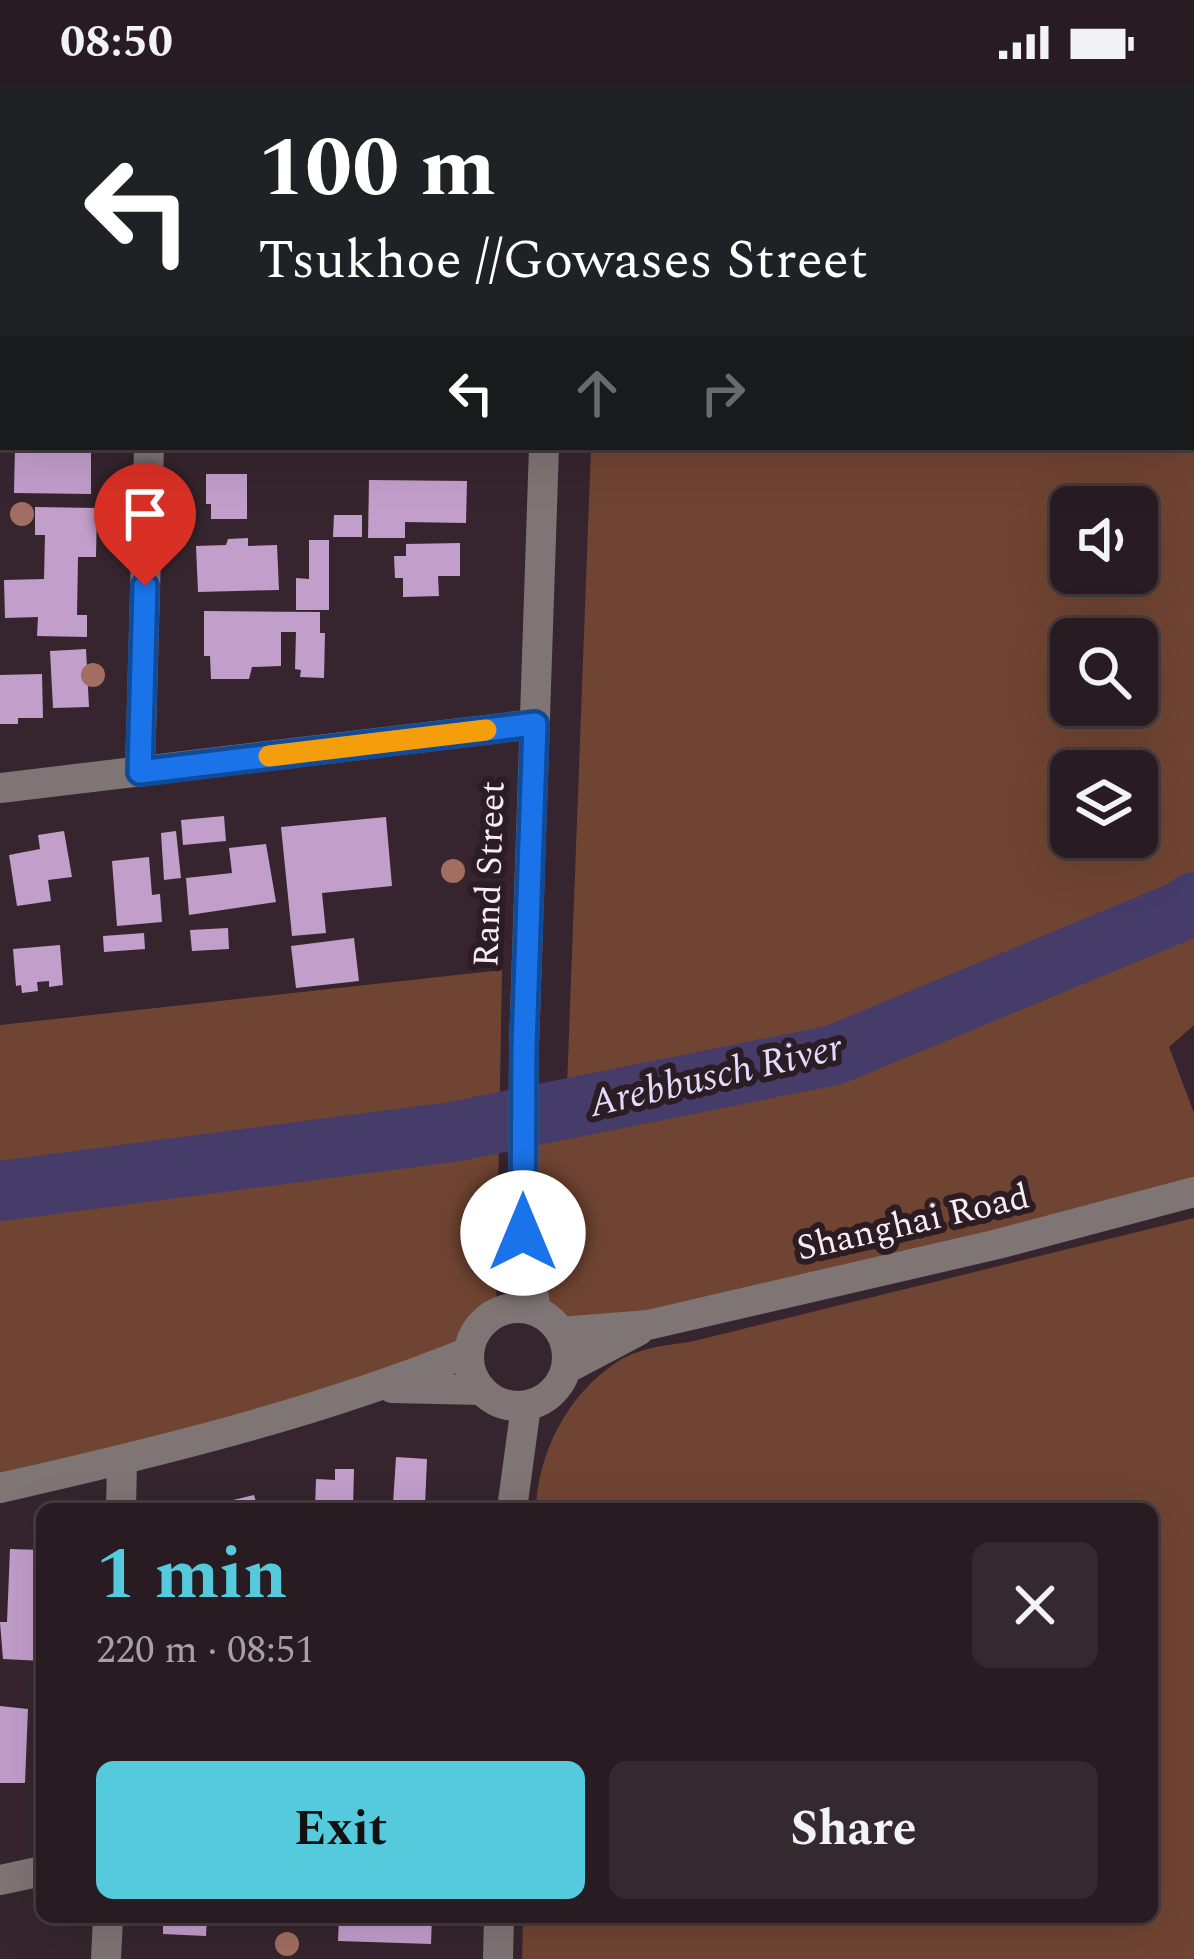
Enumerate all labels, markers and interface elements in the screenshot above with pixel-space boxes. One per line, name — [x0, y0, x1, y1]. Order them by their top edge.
text: 08:50 — [60, 8, 173, 77]
text: 100 m — [258, 105, 496, 233]
icon: left — [60, 132, 216, 288]
text: Tsukhoe //Gowases Street — [258, 220, 868, 302]
icon: left — [438, 360, 504, 426]
icon: ahead — [564, 360, 630, 426]
icon: right — [690, 360, 756, 426]
pin — [94, 463, 196, 586]
icon: arrive — [112, 481, 178, 547]
map controls — [1050, 486, 1158, 858]
button: sound — [1050, 486, 1158, 594]
button: search — [1050, 618, 1158, 726]
button: layers — [1050, 750, 1158, 858]
street label: Rand Street — [459, 780, 521, 968]
water label: Arebbusch River — [583, 1018, 849, 1134]
position arrow — [460, 1170, 586, 1296]
street label: Shanghai Road — [791, 1170, 1035, 1276]
text: 1 min — [96, 1521, 288, 1630]
button: close — [972, 1542, 1098, 1668]
text: 220 m · 08:51 — [96, 1621, 315, 1680]
button: Exit — [96, 1761, 585, 1899]
button: Share — [609, 1761, 1098, 1899]

